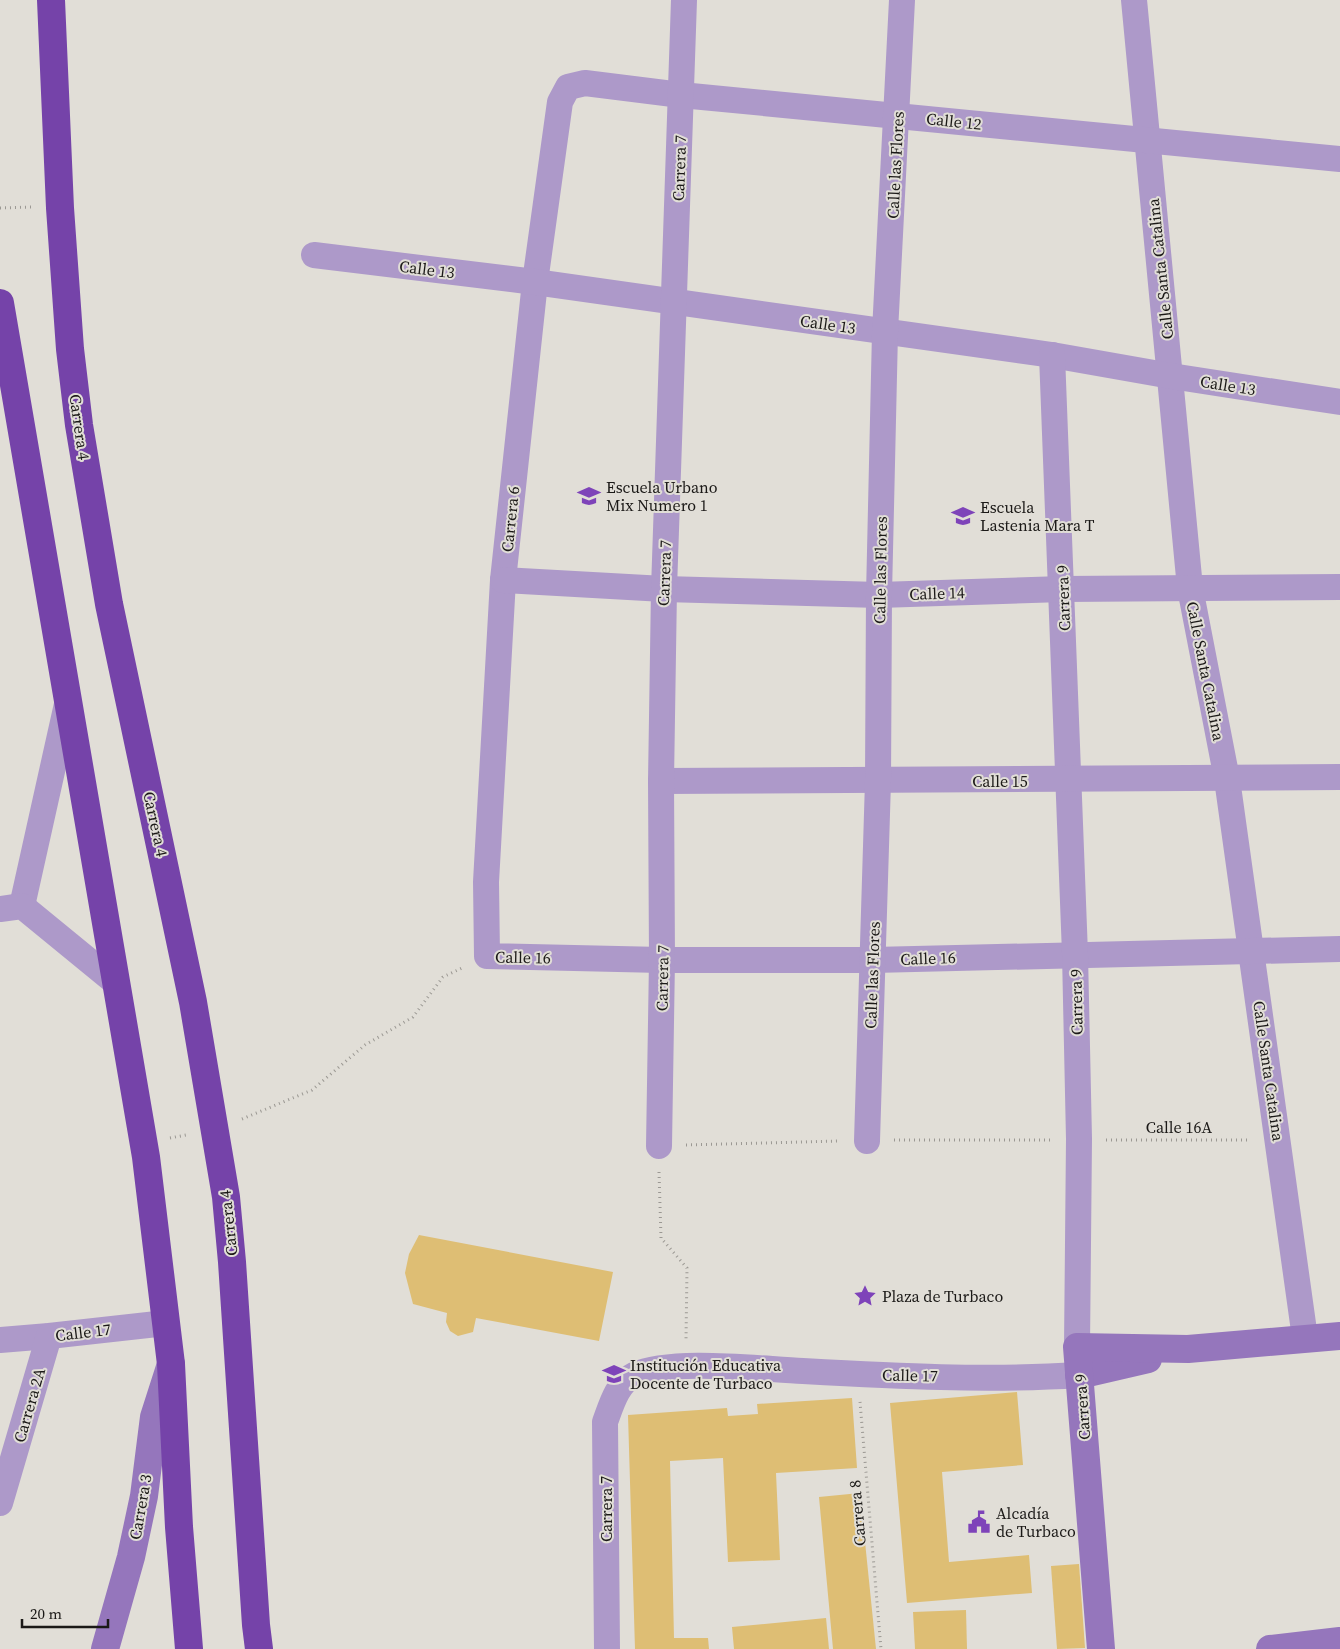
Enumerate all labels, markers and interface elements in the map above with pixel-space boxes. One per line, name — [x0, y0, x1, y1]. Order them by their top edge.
street label: Calle 12 — [925, 107, 983, 135]
street label: Calle las Flores — [881, 111, 909, 219]
street label: Carrera 7 — [667, 135, 691, 201]
street label: Calle Santa Catalina — [1142, 197, 1178, 341]
street label: Calle 13 — [398, 255, 456, 283]
street label: Calle 13 — [799, 309, 857, 339]
street label: Calle 13 — [1199, 370, 1257, 400]
street label: Carrera 4 — [65, 393, 95, 461]
place label: Escuela Urbano Mix Numero 1 — [606, 476, 718, 516]
school or university icon: Escuela Urbano Mix Numero 1 — [576, 483, 602, 509]
street label: Carrera 6 — [496, 485, 524, 553]
place label: Escuela Lastenia Mara T — [980, 496, 1095, 536]
school or university icon: Escuela Lastenia Mara T — [950, 503, 976, 529]
street label: Calle las Flores — [868, 516, 892, 624]
street label: Carrera 7 — [652, 540, 676, 606]
street label: Carrera 9 — [1051, 565, 1075, 631]
street label: Calle 14 — [909, 581, 965, 605]
street label: Calle Santa Catalina — [1182, 599, 1230, 743]
street label: Calle 15 — [972, 770, 1028, 792]
street label: Carrera 4 — [138, 789, 174, 859]
street label: Calle las Flores — [859, 921, 885, 1029]
street label: Carrera 7 — [650, 945, 674, 1011]
street label: Calle 16 — [495, 946, 551, 968]
street label: Calle 16 — [900, 946, 956, 970]
street label: Carrera 9 — [1064, 969, 1088, 1035]
street label: Calle Santa Catalina — [1248, 999, 1290, 1143]
street label: Calle 16A — [1146, 1116, 1213, 1138]
street label: Carrera 4 — [214, 1189, 242, 1257]
place icon: Plaza de Turbaco — [852, 1283, 878, 1309]
place label: Plaza de Turbaco — [882, 1285, 1003, 1307]
street label: Calle 17 — [54, 1318, 112, 1346]
place label: Institución Educativa Docente de Turbaco — [630, 1354, 782, 1394]
school or university icon: Institución Educativa Docente de Turbaco — [601, 1361, 627, 1387]
street label: Calle 17 — [882, 1364, 938, 1386]
street label: Carrera 2A — [8, 1365, 50, 1445]
street label: Carrera 9 — [1069, 1373, 1095, 1441]
street label: Carrera 3 — [123, 1473, 157, 1541]
street label: Carrera 7 — [595, 1476, 617, 1542]
street label: Carrera 8 — [843, 1479, 871, 1547]
place label: Alcadía de Turbaco — [996, 1502, 1076, 1542]
public building icon: Alcadía de Turbaco — [966, 1509, 992, 1535]
scale bar — [22, 1596, 109, 1628]
text: 20 m — [30, 1603, 62, 1624]

